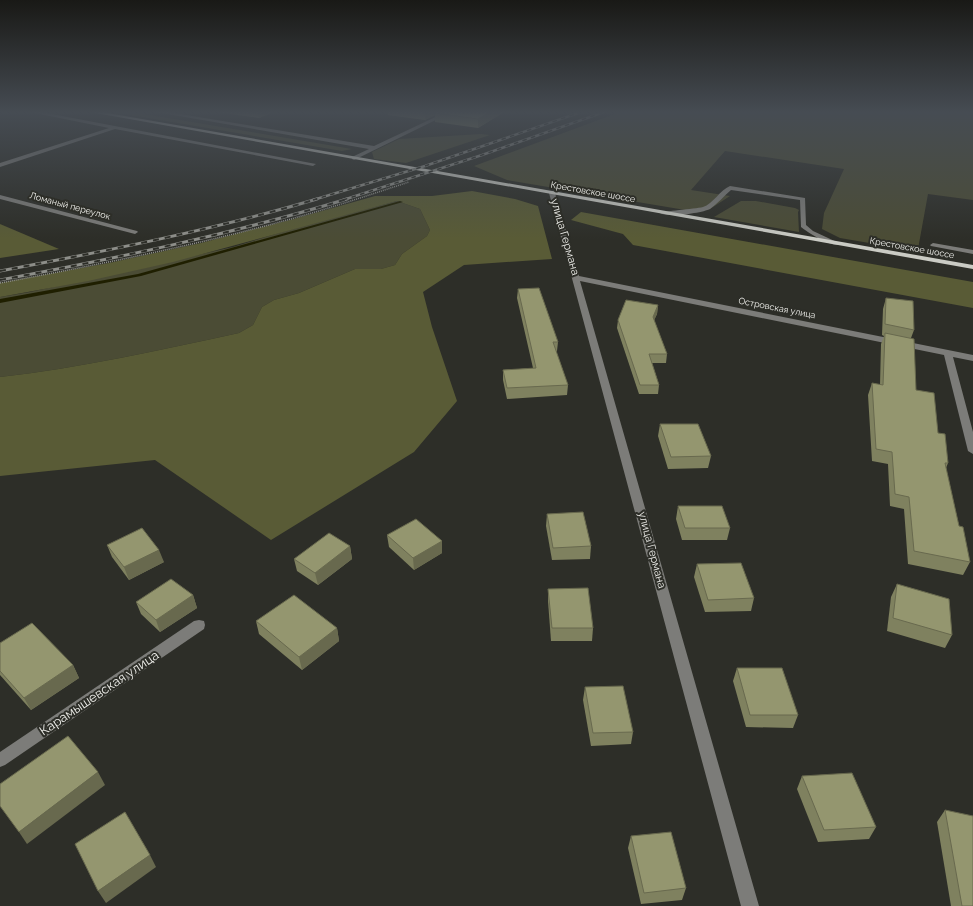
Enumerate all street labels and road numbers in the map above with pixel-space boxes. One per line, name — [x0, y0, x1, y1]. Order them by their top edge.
street label: Крестовское шоссе — [550, 180, 637, 205]
street label: Ломаный переулок — [28, 190, 112, 222]
street label: улица Германа — [548, 197, 582, 277]
street label: Крестовское шоссе — [869, 236, 956, 261]
street label: Островская улица — [738, 296, 817, 320]
street label: улица Германа — [636, 510, 668, 590]
street label: Карамышевская улица — [36, 647, 162, 739]

